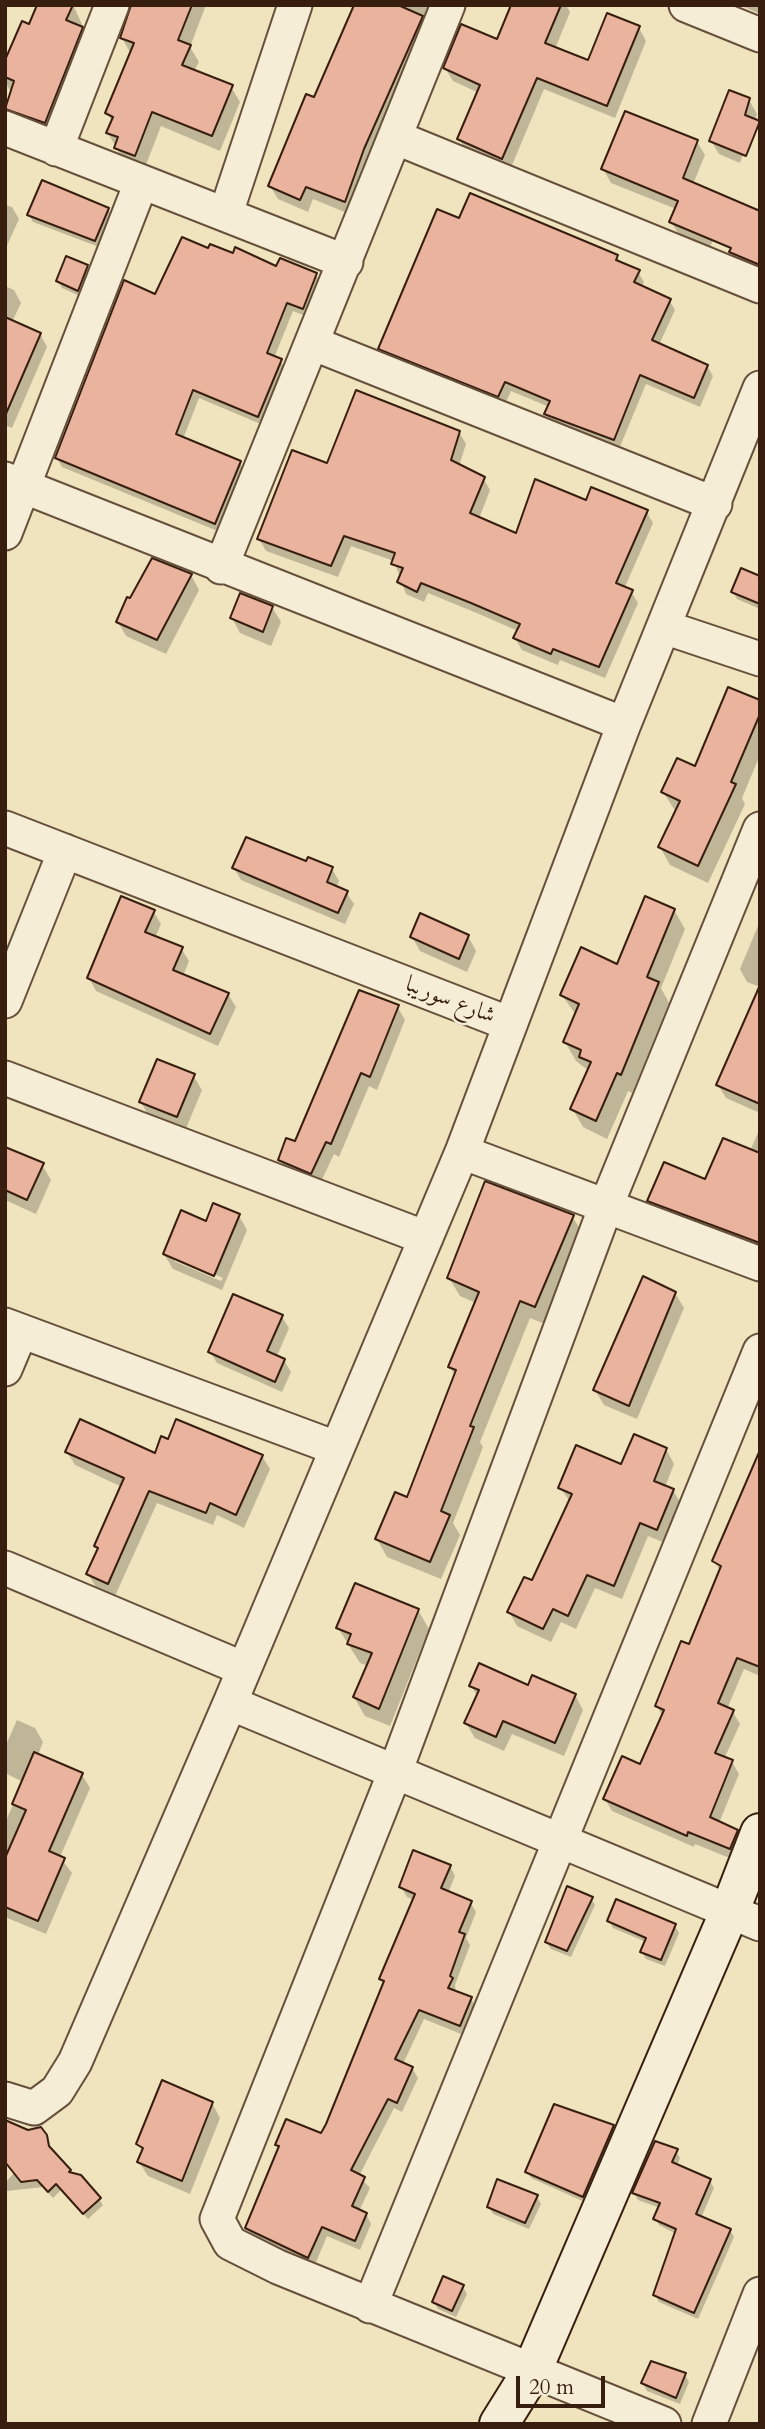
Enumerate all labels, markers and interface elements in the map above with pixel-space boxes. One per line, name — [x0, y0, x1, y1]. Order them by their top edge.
street label: شارع سوريبا — [401, 971, 499, 1031]
scale bar — [520, 2362, 609, 2406]
text: 20 m — [529, 2373, 574, 2402]

